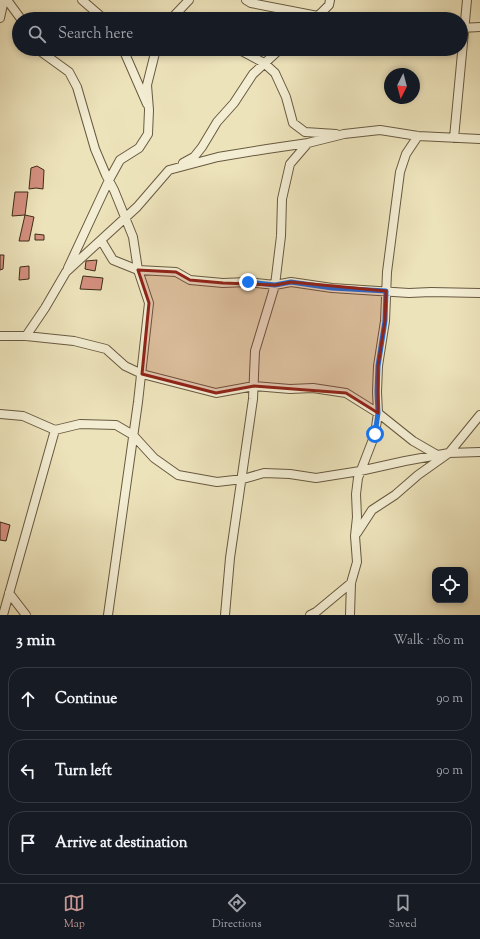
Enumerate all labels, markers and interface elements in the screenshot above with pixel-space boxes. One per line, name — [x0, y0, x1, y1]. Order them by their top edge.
search box — [12, 12, 468, 56]
icon: search — [26, 23, 48, 45]
text: Search here — [58, 24, 133, 45]
north arrow — [384, 68, 420, 104]
route end — [239, 273, 257, 291]
route start — [366, 425, 384, 443]
map controls — [432, 567, 468, 603]
button: locate — [432, 567, 468, 603]
text: 3 min — [16, 629, 55, 653]
text: Walk · 180 m — [393, 632, 464, 650]
icon: ahead — [17, 688, 39, 710]
text: Continue — [55, 689, 117, 710]
text: 90 m — [436, 690, 463, 708]
icon: left — [17, 760, 39, 782]
text: Turn left — [55, 761, 112, 782]
text: 90 m — [436, 762, 463, 780]
icon: arrive — [17, 832, 39, 854]
text: Arrive at destination — [55, 833, 188, 854]
tab: Map — [63, 892, 85, 932]
tab: Directions — [212, 892, 262, 932]
tab: Saved — [388, 892, 417, 932]

